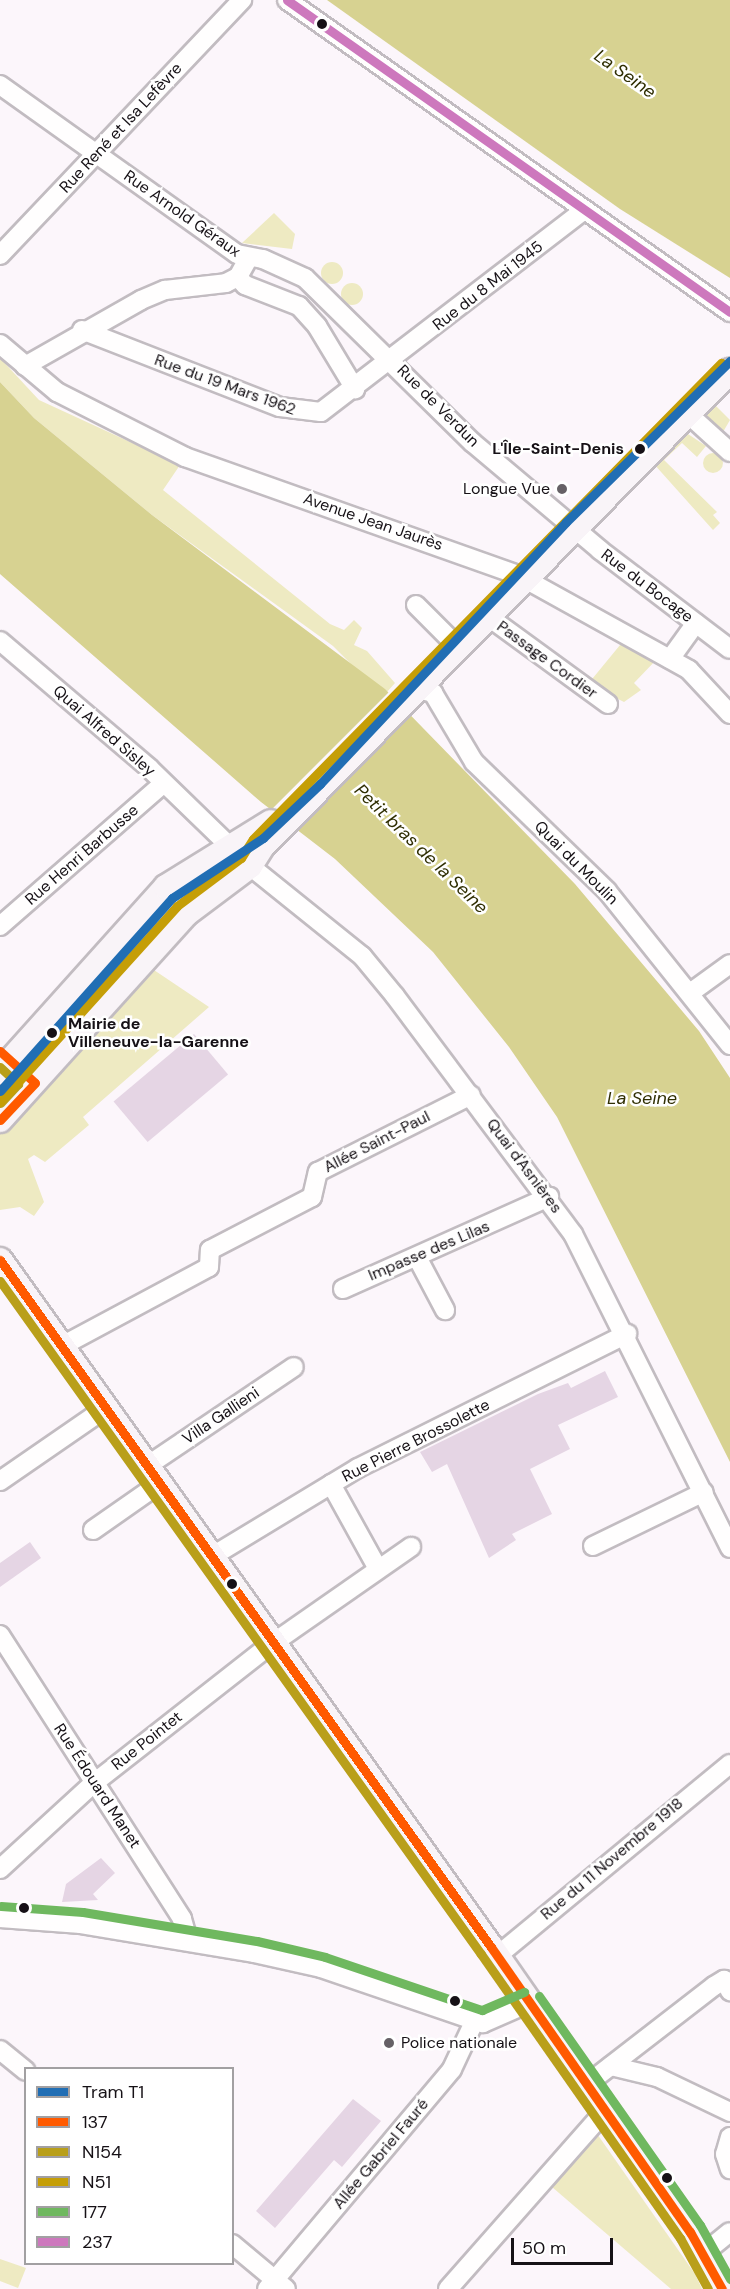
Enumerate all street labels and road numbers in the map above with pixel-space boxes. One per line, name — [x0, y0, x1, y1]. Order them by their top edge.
street label: Rue René et Isa Lefèvre — [56, 59, 186, 197]
street label: Rue Arnold Géraux — [120, 167, 244, 261]
street label: Rue du 8 Mai 1945 — [429, 237, 547, 335]
street label: Rue du 19 Mars 1962 — [152, 350, 298, 420]
street label: Rue de Verdun — [393, 361, 483, 451]
street label: Avenue Jean Jaurès — [301, 489, 445, 555]
street label: Rue du Bocage — [597, 545, 697, 627]
street label: Passage Cordier — [493, 617, 601, 703]
street label: Quai Alfred Sisley — [49, 681, 159, 781]
street label: Rue Henri Barbusse — [21, 801, 143, 909]
street label: Quai du Moulin — [530, 817, 622, 909]
street label: Allée Saint-Paul — [321, 1107, 433, 1177]
street label: Quai d'Asnières — [482, 1115, 566, 1217]
street label: Impasse des Lilas — [365, 1217, 493, 1285]
street label: Villa Gallieni — [179, 1383, 263, 1449]
street label: Rue Pierre Brossolette — [339, 1395, 493, 1487]
street label: Rue Pointet — [108, 1707, 186, 1775]
street label: Rue Édouard Manet — [50, 1720, 144, 1852]
street label: Rue du 11 Novembre 1918 — [537, 1794, 687, 1924]
street label: Allée Gabriel Fauré — [329, 2095, 433, 2213]

